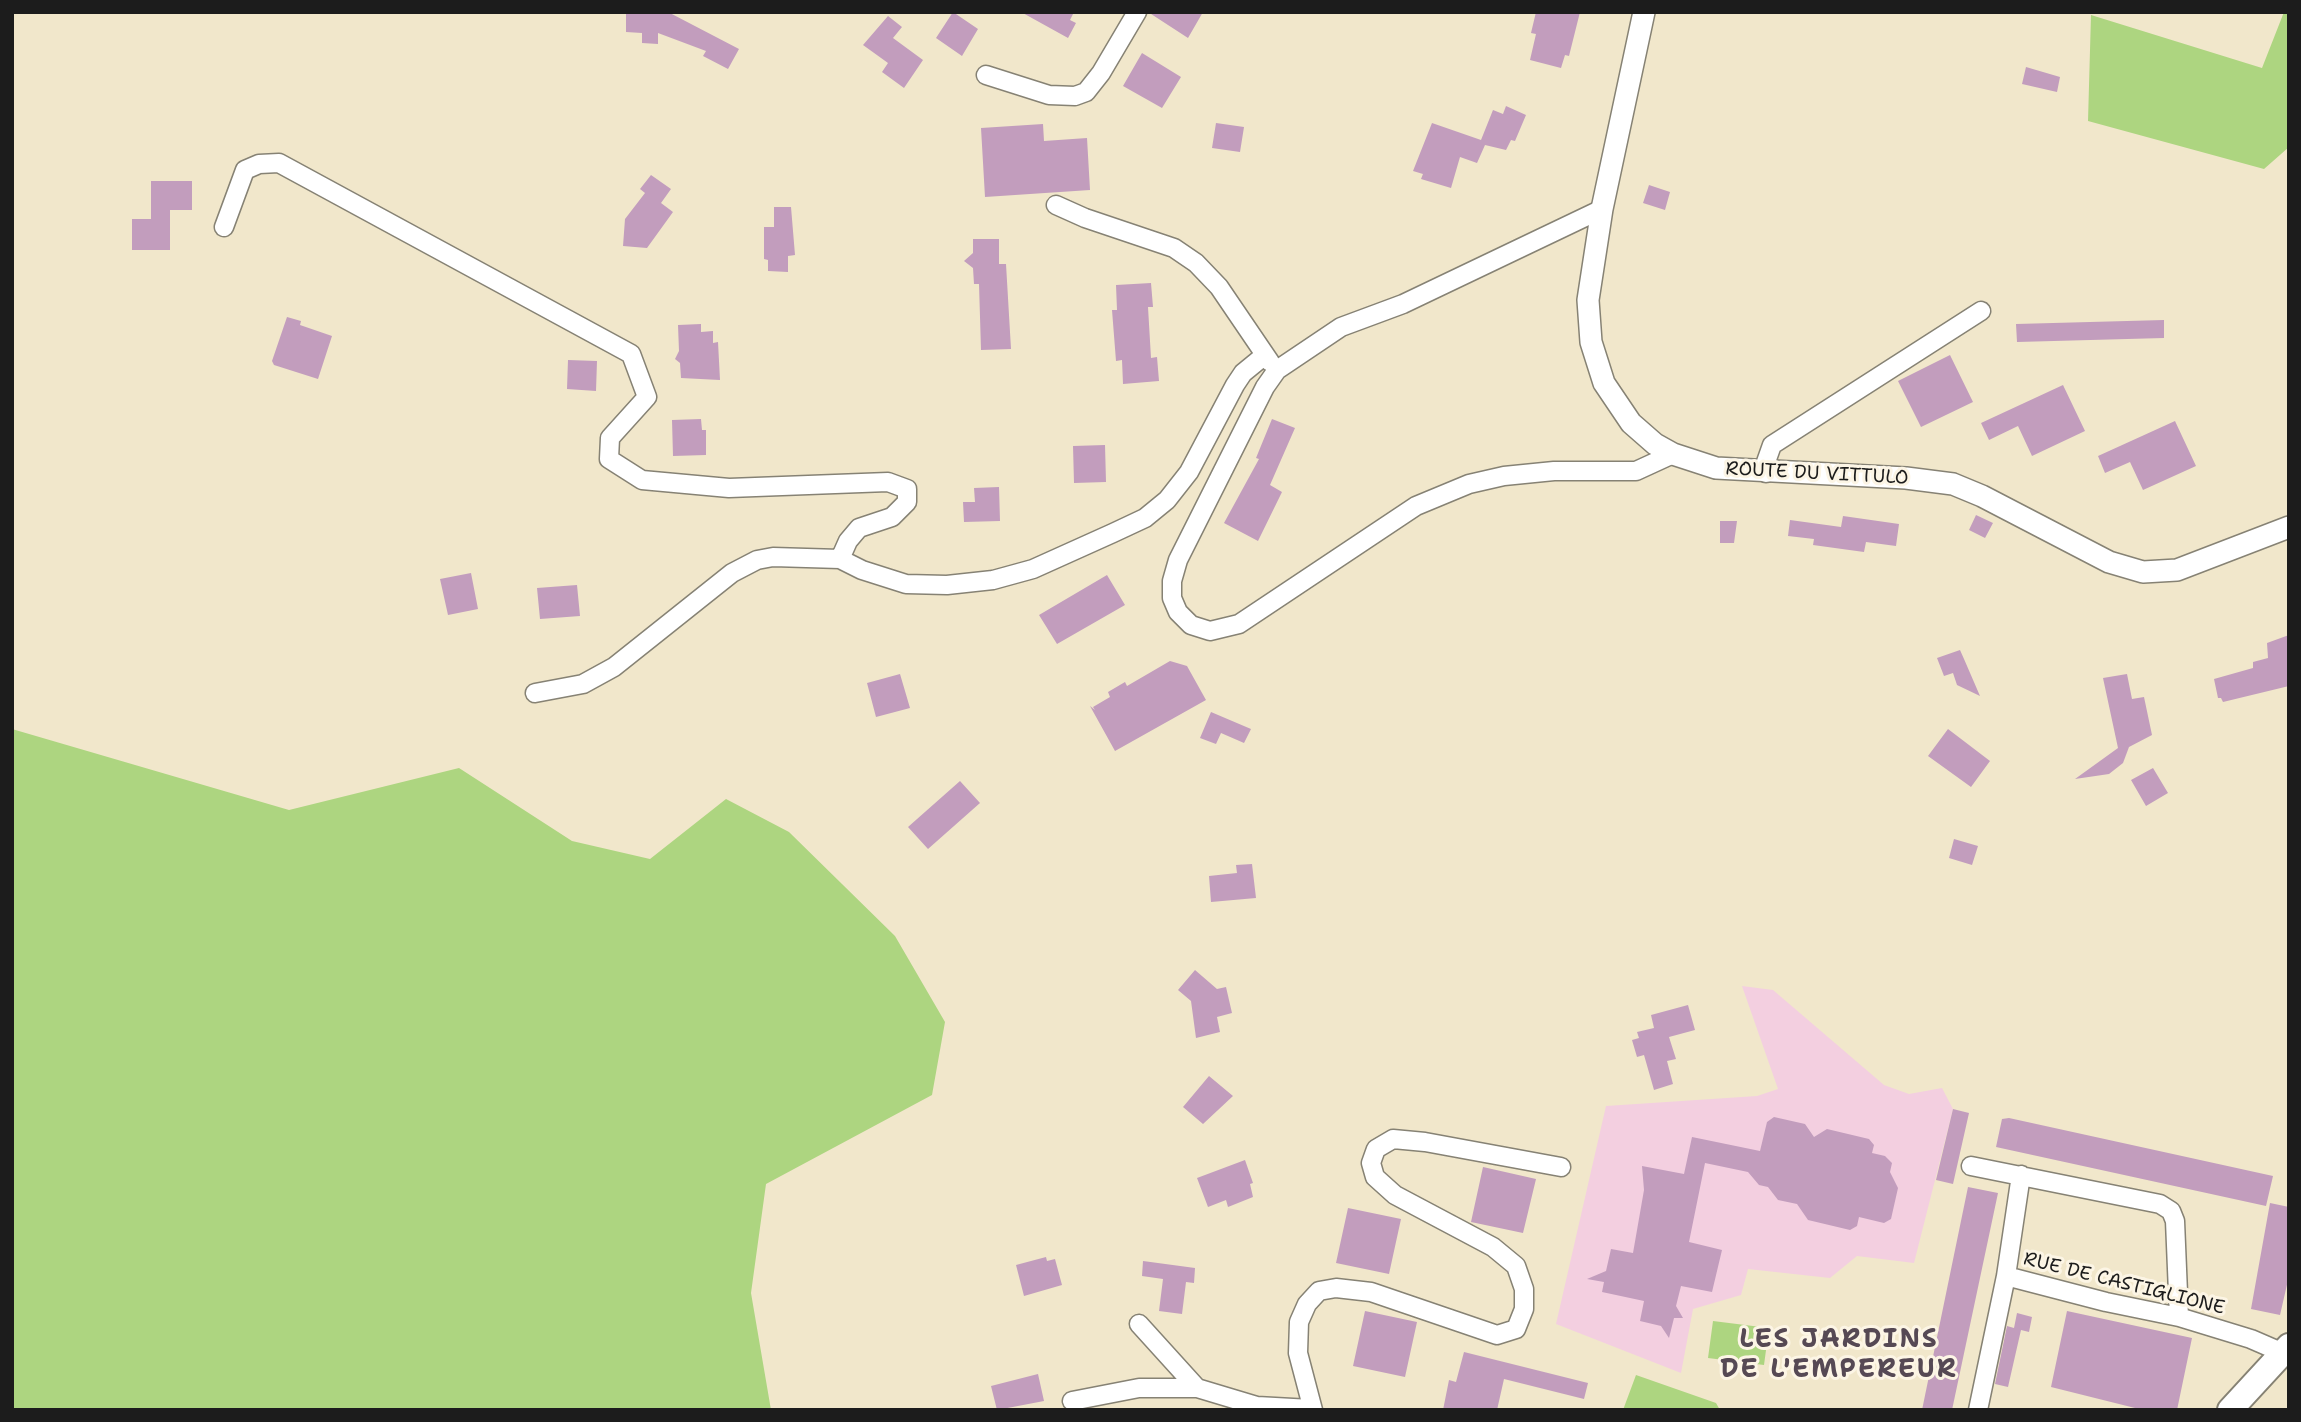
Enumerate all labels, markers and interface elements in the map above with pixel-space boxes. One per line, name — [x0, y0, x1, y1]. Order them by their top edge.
street label: ROUTE DU VITTULO — [1725, 458, 1909, 490]
street label: RUE DE CASTIGLIONE — [2021, 1248, 2227, 1320]
district label: LES JARDINS DE L'EMPEREUR — [1722, 1324, 1956, 1386]

